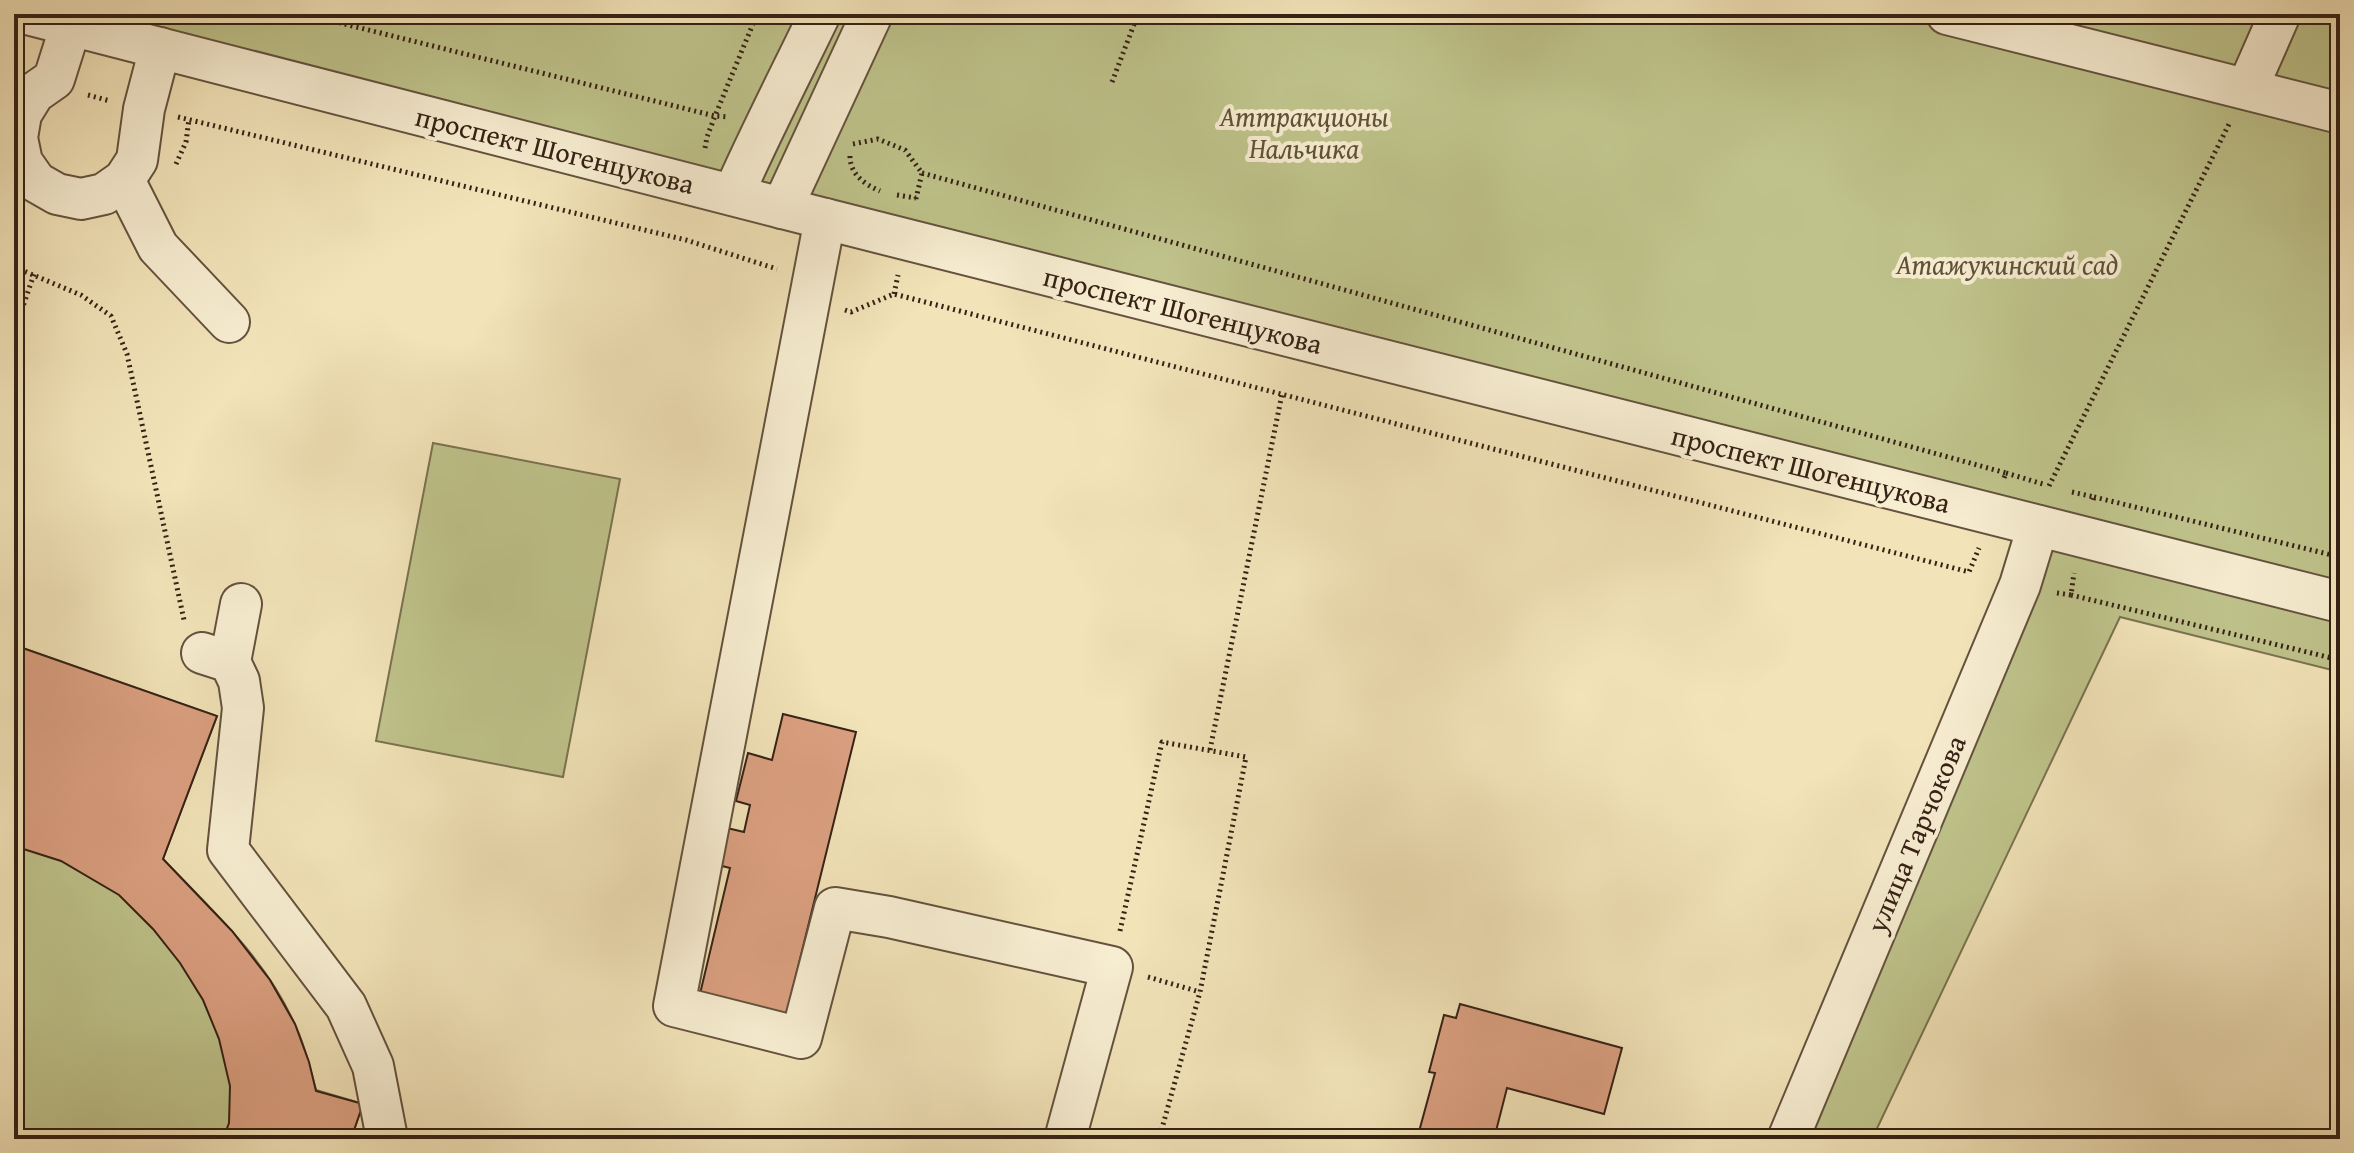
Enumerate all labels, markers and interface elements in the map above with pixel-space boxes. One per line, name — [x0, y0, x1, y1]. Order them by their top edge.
street label: проспект Шогенцукова — [411, 95, 699, 204]
park label: Аттракционы Нальчика — [1218, 95, 1389, 168]
park label: Атажукинский сад — [1895, 243, 2118, 284]
street label: проспект Шогенцукова — [1039, 255, 1327, 364]
street label: проспект Шогенцукова — [1667, 414, 1955, 523]
street label: улица Тарчокова — [1855, 728, 1976, 940]

